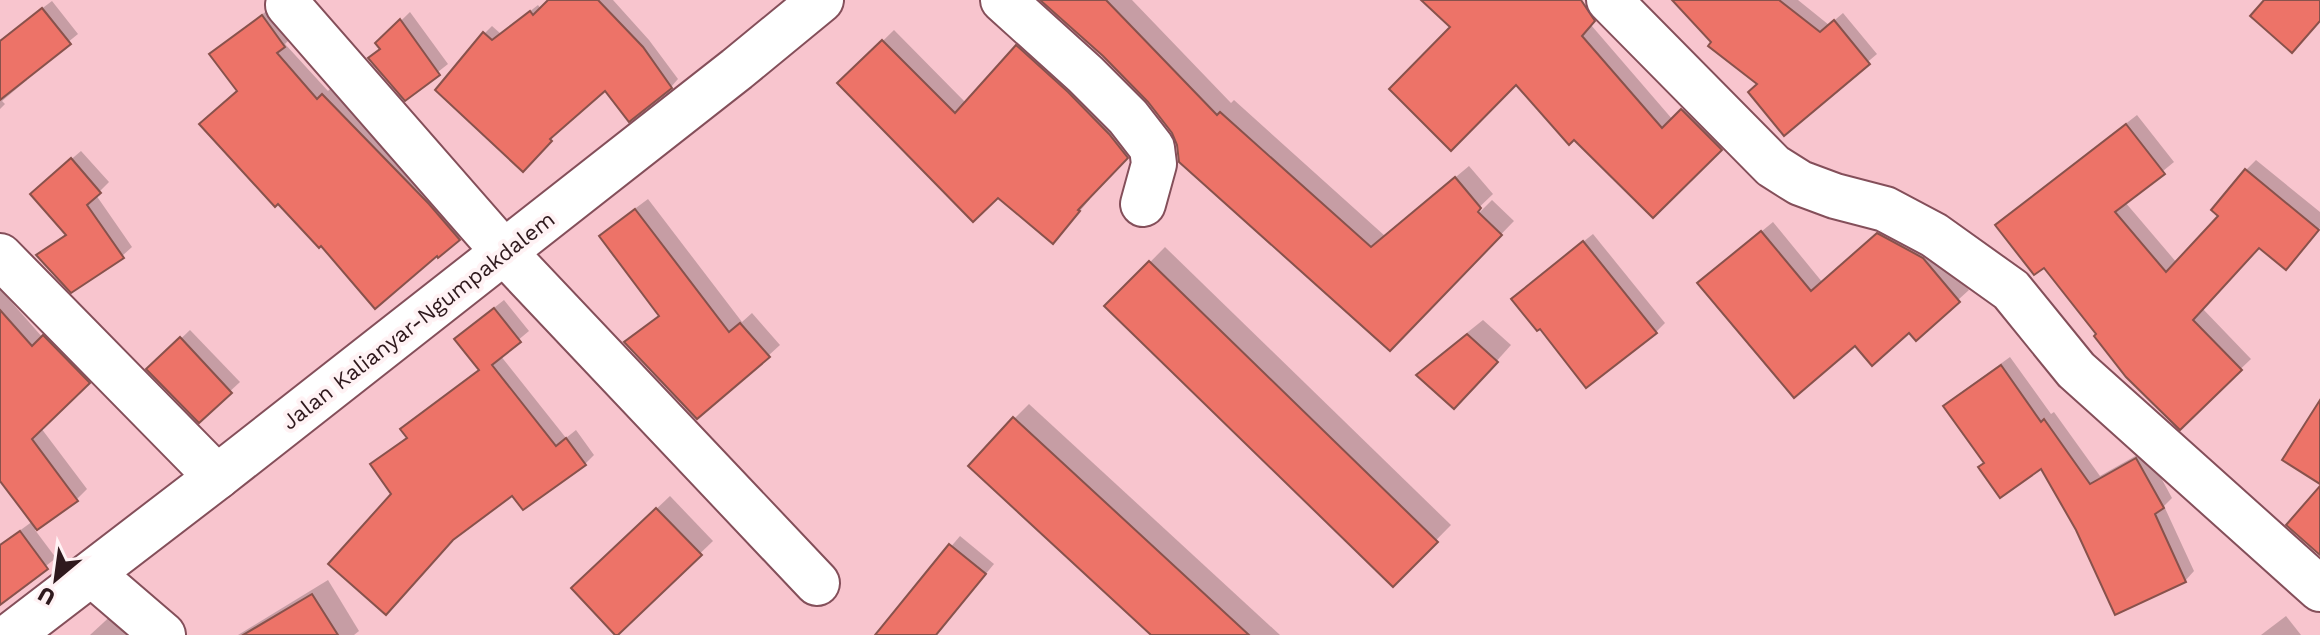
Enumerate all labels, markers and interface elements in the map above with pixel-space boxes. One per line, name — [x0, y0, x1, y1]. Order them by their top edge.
street label: Jalan Kalianyar-Ngumpakdalem — [277, 206, 560, 435]
north arrow — [16, 539, 96, 619]
text: U — [34, 581, 59, 611]

